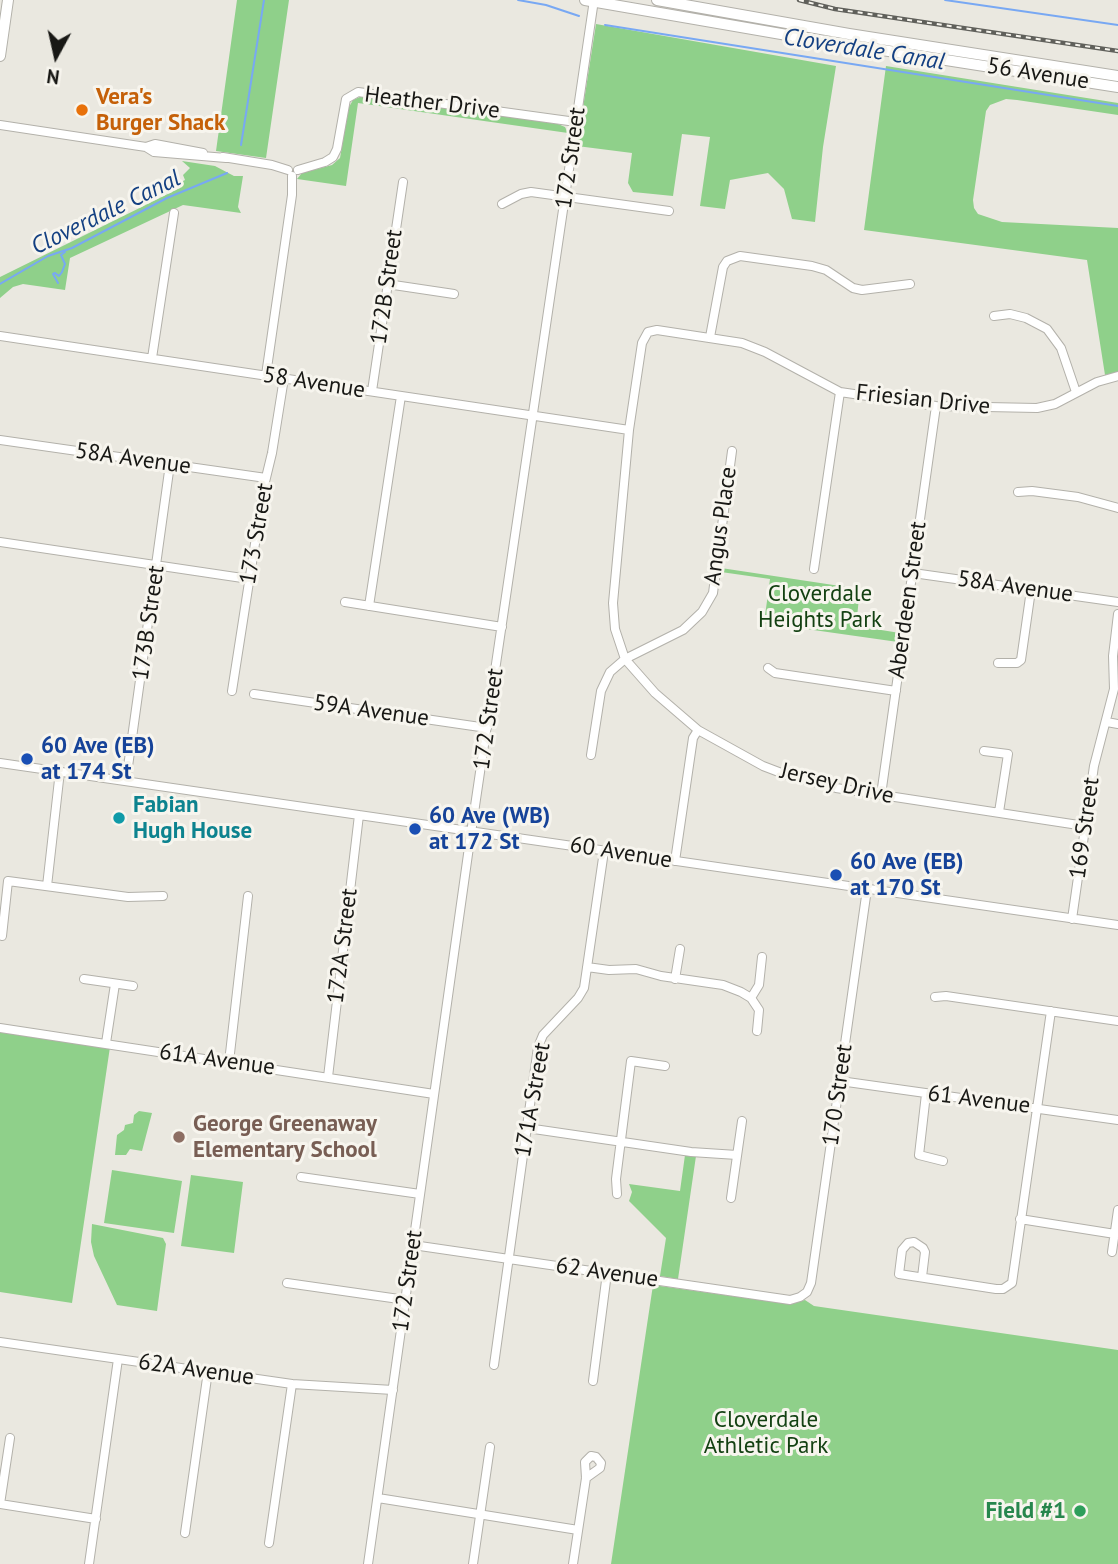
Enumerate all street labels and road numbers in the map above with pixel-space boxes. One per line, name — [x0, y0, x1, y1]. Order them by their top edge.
street label: 56 Avenue — [985, 52, 1091, 96]
street label: Heather Drive — [363, 81, 501, 125]
street label: 172 Street — [550, 105, 592, 211]
street label: 172B Street — [365, 228, 409, 346]
street label: 58 Avenue — [261, 361, 367, 405]
street label: Friesian Drive — [854, 379, 992, 421]
street label: 58A Avenue — [73, 437, 193, 481]
street label: Angus Place — [699, 465, 743, 587]
street label: 173 Street — [235, 481, 279, 587]
street label: Aberdeen Street — [883, 520, 933, 680]
street label: 173B Street — [127, 564, 171, 682]
street label: 58A Avenue — [955, 565, 1075, 609]
street label: 172 Street — [468, 666, 510, 772]
street label: 59A Avenue — [311, 689, 431, 733]
street label: Jersey Drive — [778, 758, 896, 810]
street label: 169 Street — [1064, 775, 1106, 881]
street label: 60 Avenue — [568, 831, 674, 875]
street label: 172A Street — [322, 887, 364, 1005]
street label: 61A Avenue — [157, 1038, 277, 1082]
street label: 171A Street — [509, 1041, 557, 1159]
street label: 170 Street — [817, 1042, 859, 1148]
street label: 61 Avenue — [926, 1080, 1032, 1120]
street label: 172 Street — [387, 1228, 429, 1334]
street label: 62 Avenue — [554, 1252, 660, 1294]
street label: 62A Avenue — [136, 1348, 256, 1392]

